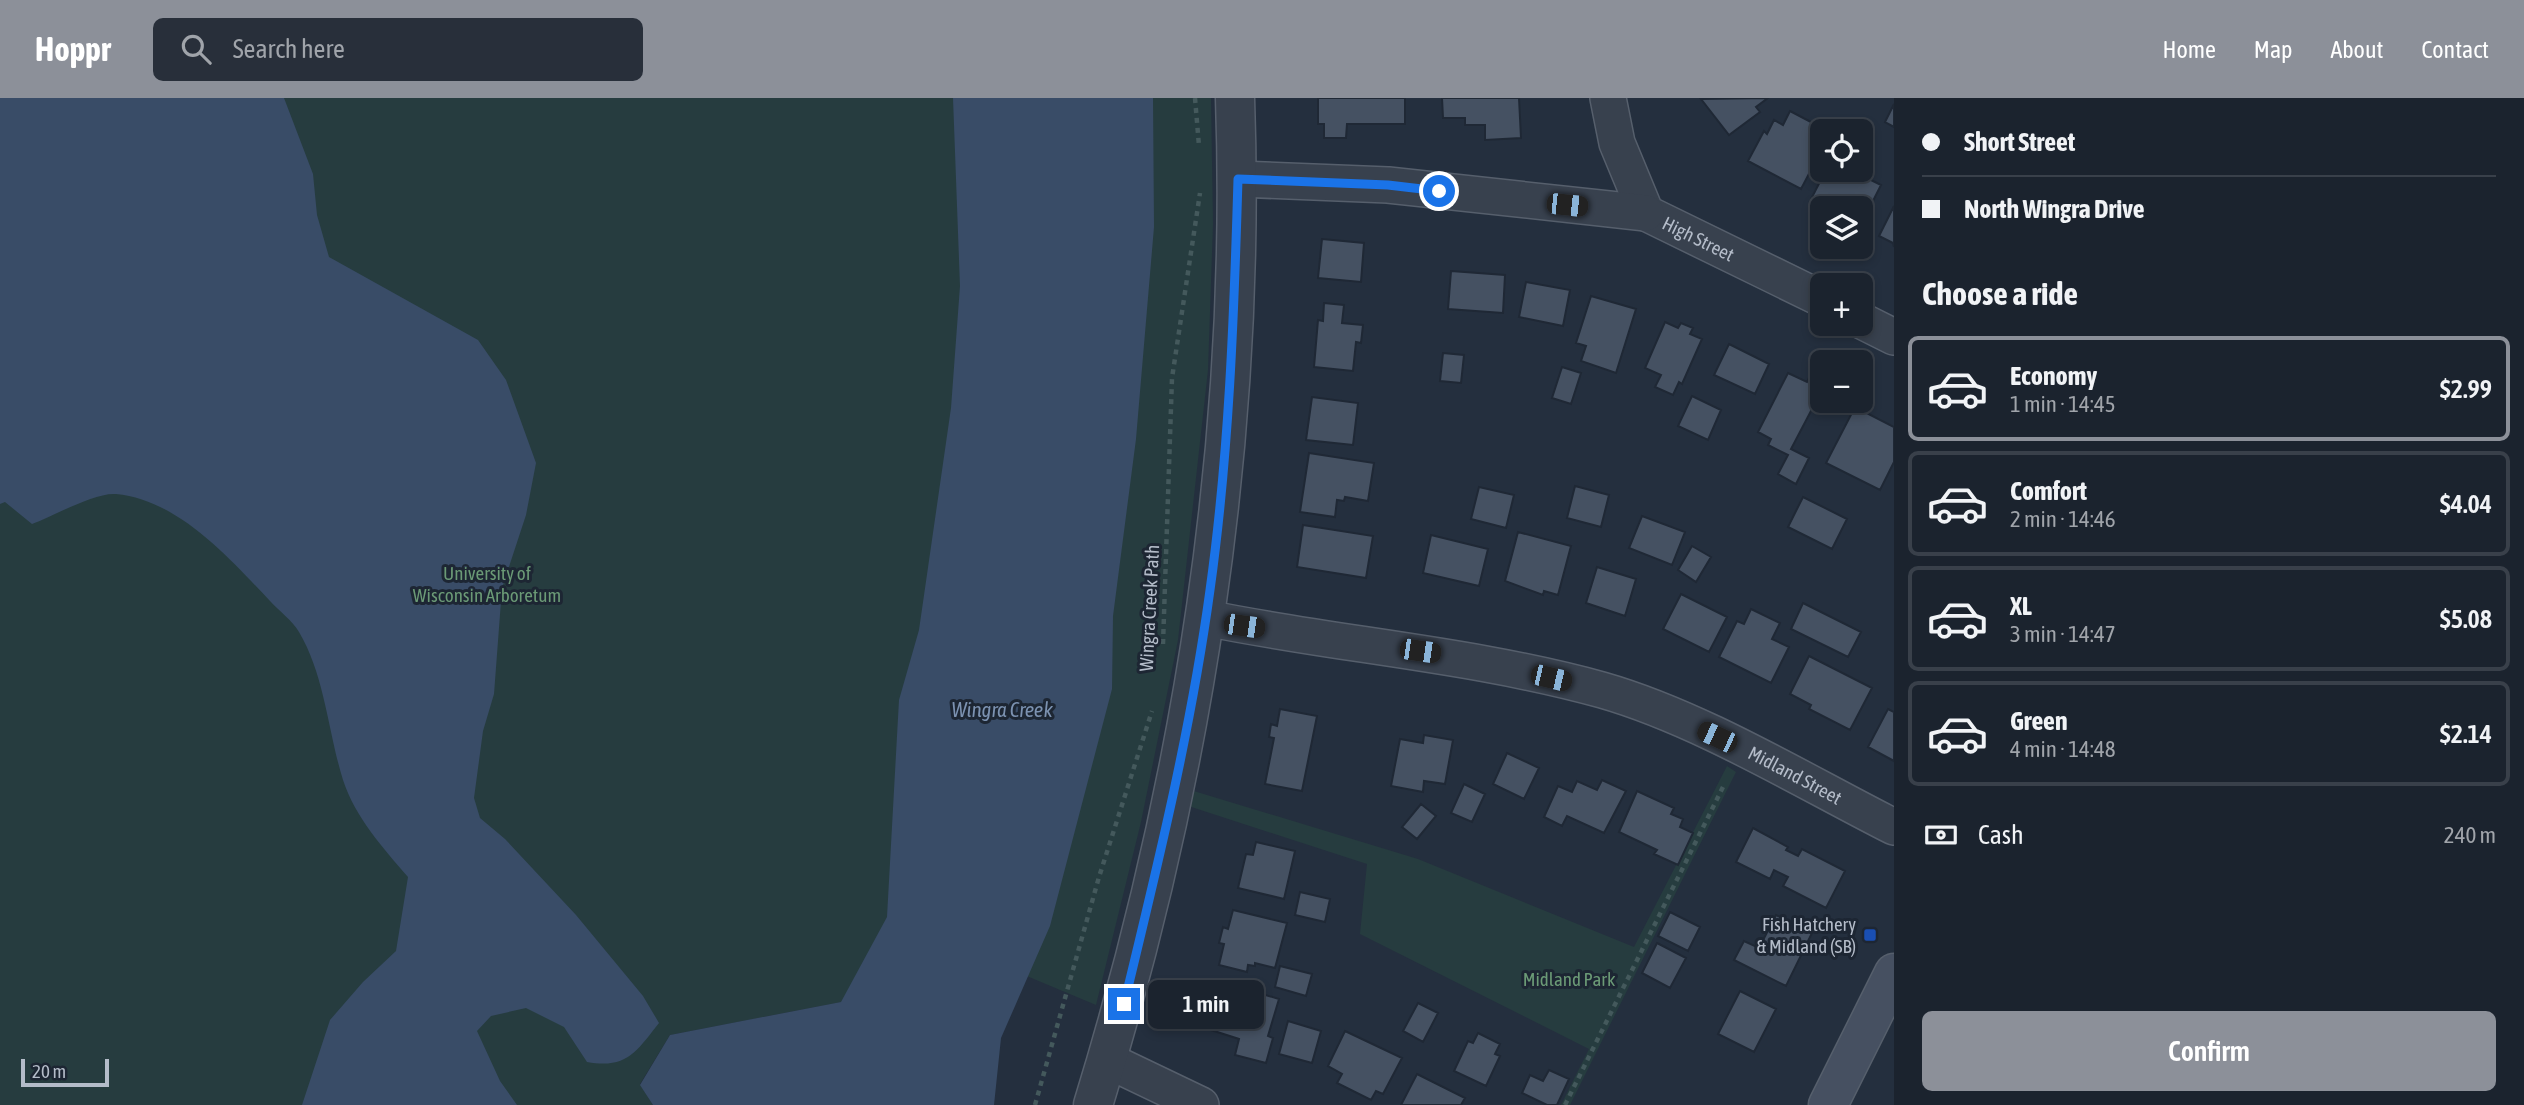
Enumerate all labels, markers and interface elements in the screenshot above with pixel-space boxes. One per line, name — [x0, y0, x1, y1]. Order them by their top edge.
search box — [153, 18, 643, 81]
text: Hoppr — [35, 30, 111, 68]
icon: search — [177, 30, 215, 68]
text: Search here — [233, 34, 345, 64]
text: Home — [2162, 36, 2216, 63]
text: Map — [2254, 36, 2292, 63]
text: About — [2330, 36, 2383, 63]
text: Contact — [2421, 36, 2489, 63]
map controls — [1810, 119, 1873, 413]
button: locate — [1810, 119, 1873, 182]
text: Short Street — [1964, 127, 2075, 157]
route start — [1423, 175, 1455, 207]
car — [1546, 192, 1589, 218]
text: North Wingra Drive — [1964, 194, 2145, 224]
button: layers — [1810, 196, 1873, 259]
street label: High Street — [1659, 212, 1738, 265]
button: + — [1810, 273, 1873, 336]
text: Choose a ride — [1922, 275, 2078, 312]
button: − — [1810, 350, 1873, 413]
icon: car — [1926, 357, 1989, 420]
text: Economy — [2010, 361, 2097, 391]
text: $2.99 — [2440, 374, 2492, 404]
text: 1 min · 14:45 — [2010, 391, 2116, 417]
icon: car — [1926, 472, 1989, 535]
text: Comfort — [2010, 476, 2087, 506]
text: $4.04 — [2440, 489, 2492, 519]
text: 2 min · 14:46 — [2010, 506, 2116, 532]
street label: Wingra Creek Path — [1135, 544, 1163, 672]
park label: University of Wisconsin Arboretum — [413, 562, 561, 606]
icon: car — [1926, 587, 1989, 650]
text: XL — [2010, 591, 2032, 621]
text: $5.08 — [2440, 604, 2492, 634]
car — [1222, 613, 1267, 639]
text: 3 min · 14:47 — [2010, 621, 2116, 647]
car — [1398, 638, 1443, 664]
car — [1529, 663, 1574, 693]
water label: Wingra Creek — [951, 697, 1053, 721]
icon: car — [1926, 702, 1989, 765]
text: Green — [2010, 706, 2068, 736]
car — [1694, 719, 1741, 755]
text: $2.14 — [2440, 719, 2492, 749]
text: 4 min · 14:48 — [2010, 736, 2116, 762]
street label: Midland Street — [1745, 741, 1846, 809]
icon: cash — [1922, 816, 1960, 854]
text: Cash — [1978, 820, 2024, 850]
text: 240 m — [2444, 822, 2496, 848]
place label: Fish Hatchery & Midland (SB) — [1757, 913, 1856, 957]
marker: Fish Hatchery & Midland (SB) — [1862, 927, 1878, 943]
park label: Midland Park — [1523, 968, 1616, 990]
callout: 1 min — [1148, 979, 1264, 1028]
route end — [1108, 988, 1140, 1020]
text: 1 min — [1183, 991, 1229, 1017]
button: Confirm — [1922, 1011, 2496, 1091]
scale bar — [21, 1056, 108, 1088]
text: 20 m — [32, 1060, 66, 1082]

